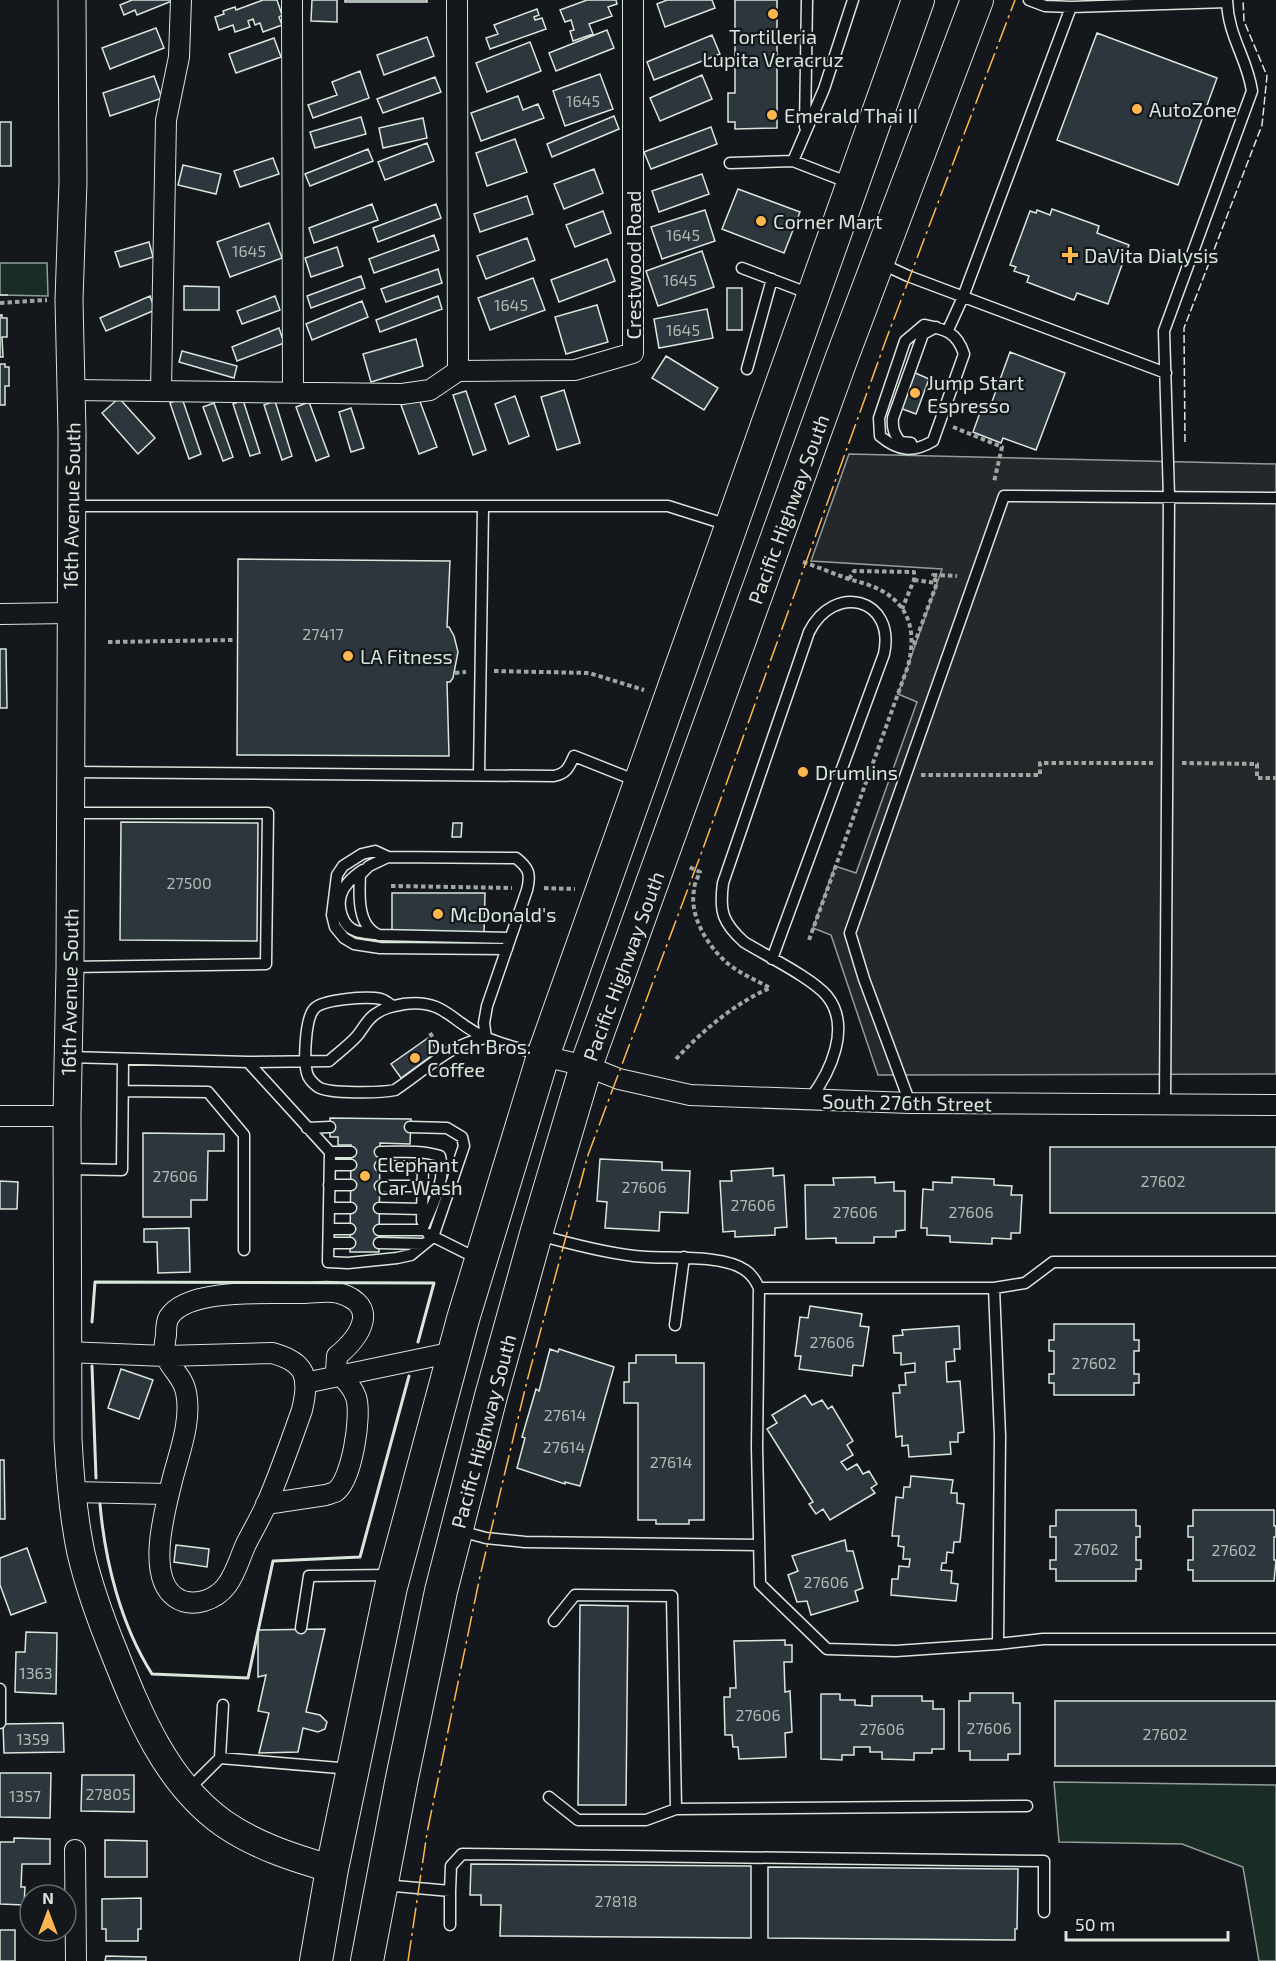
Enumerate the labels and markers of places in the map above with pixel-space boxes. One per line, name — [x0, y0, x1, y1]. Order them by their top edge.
marker: Tortilleria Lupita Veracruz — [766, 7, 780, 21]
place label: Tortilleria Lupita Veracruz — [702, 24, 844, 71]
place label: AutoZone — [1149, 97, 1237, 121]
marker: AutoZone — [1130, 102, 1144, 116]
place label: Emerald Thai II — [784, 103, 918, 127]
marker: Emerald Thai II — [765, 108, 779, 122]
place label: Corner Mart — [773, 209, 883, 233]
marker: Corner Mart — [754, 214, 768, 228]
place label: DaVita Dialysis — [1084, 243, 1218, 267]
marker: DaVita Dialysis — [1061, 246, 1079, 264]
place label: Jump Start Espresso — [927, 370, 1024, 417]
marker: Jump Start Espresso — [908, 386, 922, 400]
place label: LA Fitness — [360, 644, 453, 668]
marker: LA Fitness — [341, 649, 355, 663]
place label: Drumlins — [815, 760, 898, 784]
marker: Drumlins — [796, 765, 810, 779]
place label: McDonald's — [450, 902, 556, 926]
marker: McDonald's — [431, 907, 445, 921]
place label: Dutch Bros. Coffee — [427, 1034, 531, 1081]
marker: Dutch Bros. Coffee — [408, 1051, 422, 1065]
place label: Elephant Car Wash — [377, 1152, 463, 1199]
marker: Elephant Car Wash — [358, 1169, 372, 1183]

